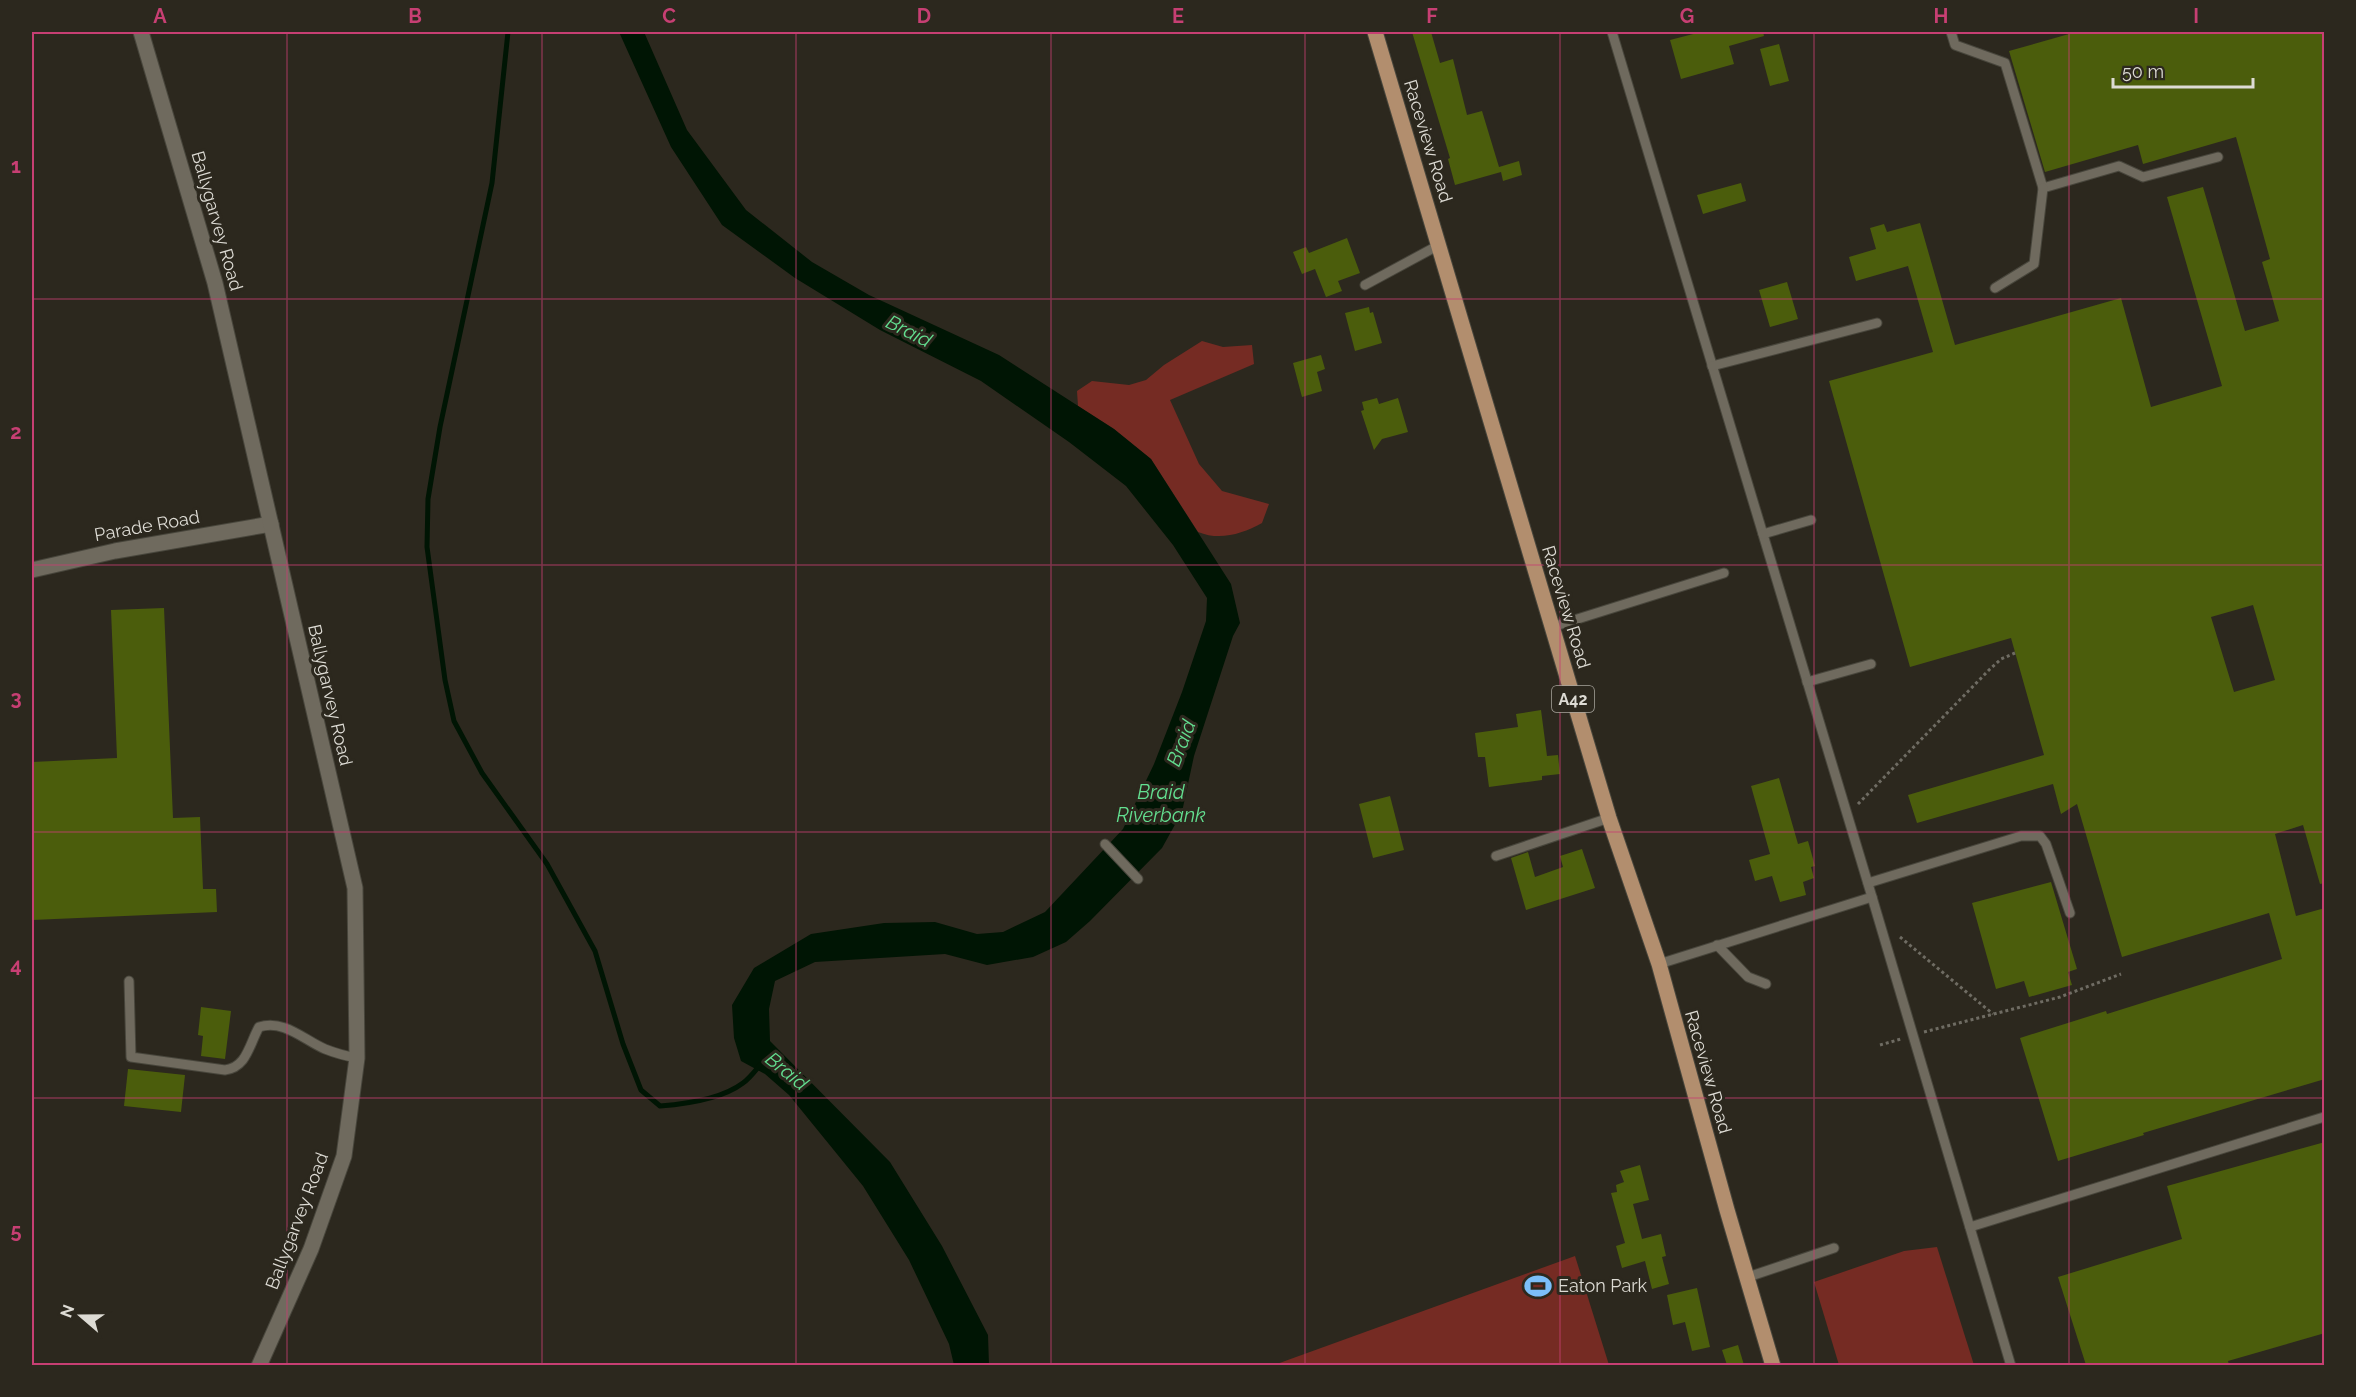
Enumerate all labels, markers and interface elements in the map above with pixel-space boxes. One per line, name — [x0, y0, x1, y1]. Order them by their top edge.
text: A — [153, 4, 167, 28]
text: B — [408, 4, 422, 28]
text: C — [662, 4, 676, 28]
text: D — [917, 4, 931, 28]
text: E — [1172, 4, 1184, 28]
text: F — [1426, 4, 1438, 28]
text: G — [1680, 4, 1694, 28]
text: H — [1934, 4, 1948, 28]
text: I — [2193, 4, 2199, 28]
scale bar — [2113, 51, 2252, 89]
text: 50 m — [2122, 61, 2164, 82]
street label: Raceview Road — [1400, 77, 1457, 205]
street label: Ballygarvey Road — [187, 148, 248, 293]
text: 1 — [11, 154, 21, 178]
water label: Braid — [882, 310, 937, 353]
text: 2 — [10, 420, 22, 444]
street label: Parade Road — [93, 506, 201, 545]
street label: Raceview Road — [1538, 543, 1595, 671]
street label: Ballygarvey Road — [304, 622, 357, 768]
text: 3 — [10, 686, 22, 710]
road number: A42 — [1552, 686, 1594, 712]
water label: Braid — [1161, 716, 1201, 770]
water label: Braid Riverbank — [1116, 780, 1206, 827]
text: 4 — [10, 953, 22, 977]
street label: Raceview Road — [1681, 1008, 1736, 1136]
water label: Braid — [761, 1047, 814, 1096]
street label: Ballygarvey Road — [261, 1150, 332, 1292]
text: 5 — [10, 1219, 22, 1243]
sports icon: Eaton Park — [1523, 1271, 1553, 1301]
place label: Eaton Park — [1558, 1275, 1648, 1296]
north arrow — [51, 1286, 111, 1346]
text: N — [56, 1302, 78, 1320]

